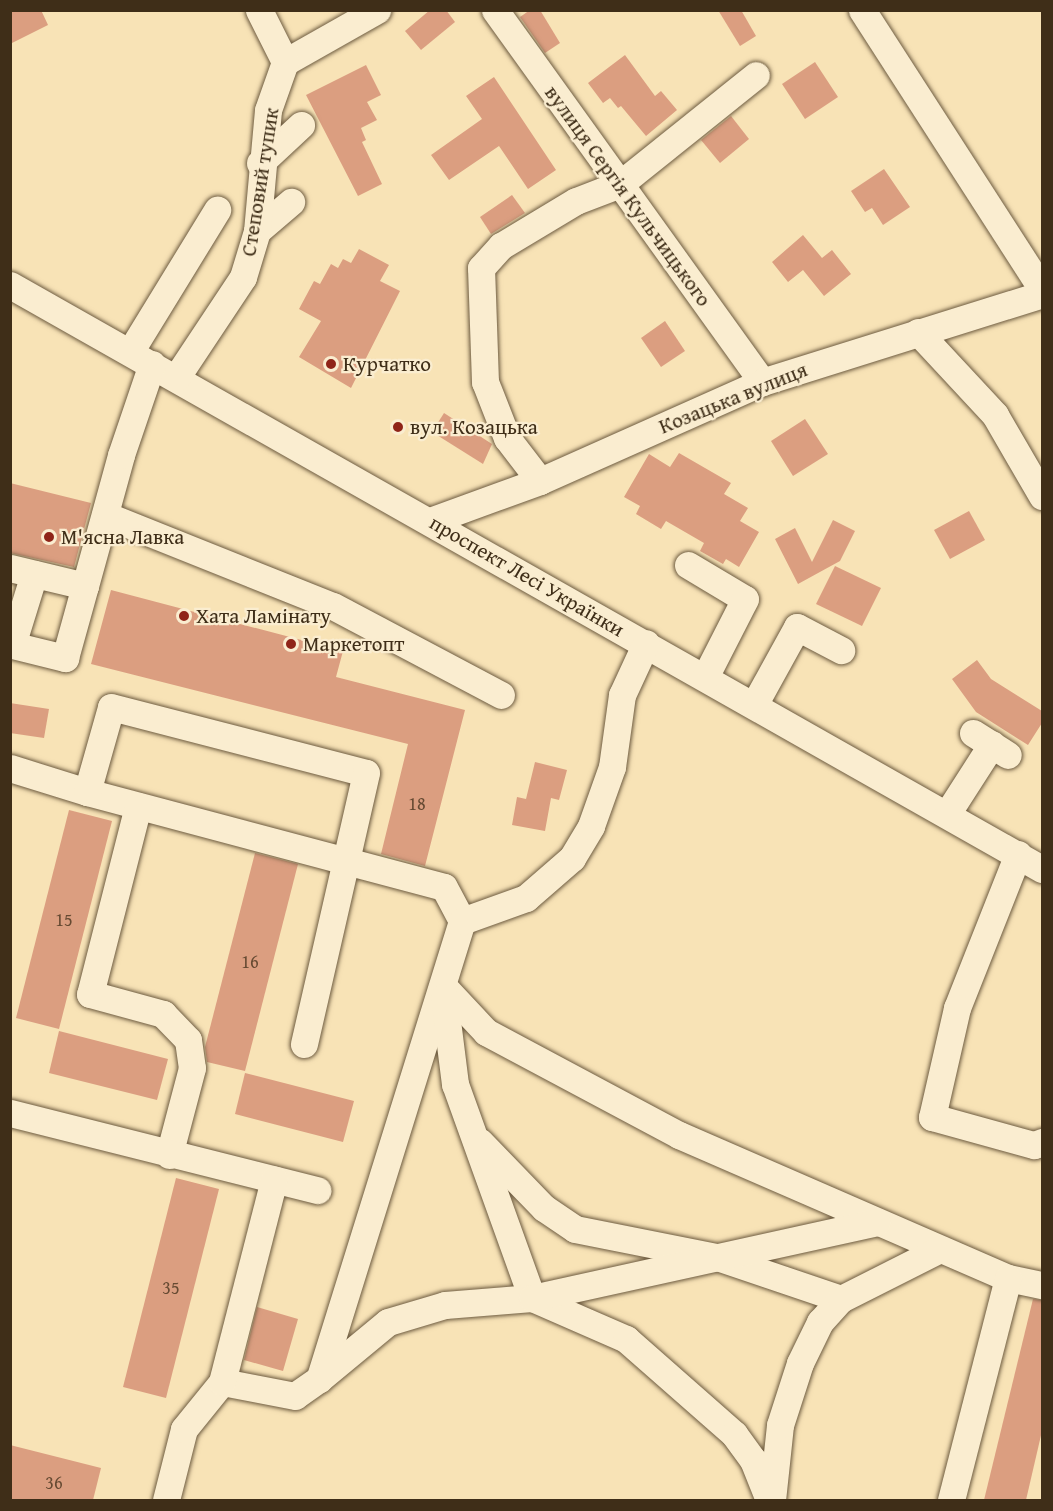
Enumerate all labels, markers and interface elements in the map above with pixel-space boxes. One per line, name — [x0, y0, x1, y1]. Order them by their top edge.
street label: вулиця Сергія Кульчицького — [539, 81, 717, 311]
street label: Степовий тупик — [236, 106, 284, 258]
place label: Курчатко — [343, 351, 431, 377]
marker: Курчатко — [324, 357, 338, 371]
street label: Козацька вулиця — [655, 357, 811, 439]
place label: вул. Козацька — [410, 414, 538, 440]
marker: вул. Козацька — [391, 420, 405, 434]
street label: проспект Лесі Українки — [425, 510, 629, 642]
place label: М'ясна Лавка — [61, 524, 184, 550]
marker: М'ясна Лавка — [42, 530, 56, 544]
place label: Хата Ламінату — [196, 603, 331, 629]
marker: Хата Ламінату — [177, 609, 191, 623]
place label: Маркетопт — [303, 631, 405, 657]
marker: Маркетопт — [284, 637, 298, 651]
house number: 18 — [408, 793, 426, 815]
house number: 15 — [55, 909, 73, 931]
house number: 16 — [241, 951, 259, 973]
house number: 35 — [162, 1277, 180, 1299]
house number: 36 — [45, 1472, 63, 1494]

